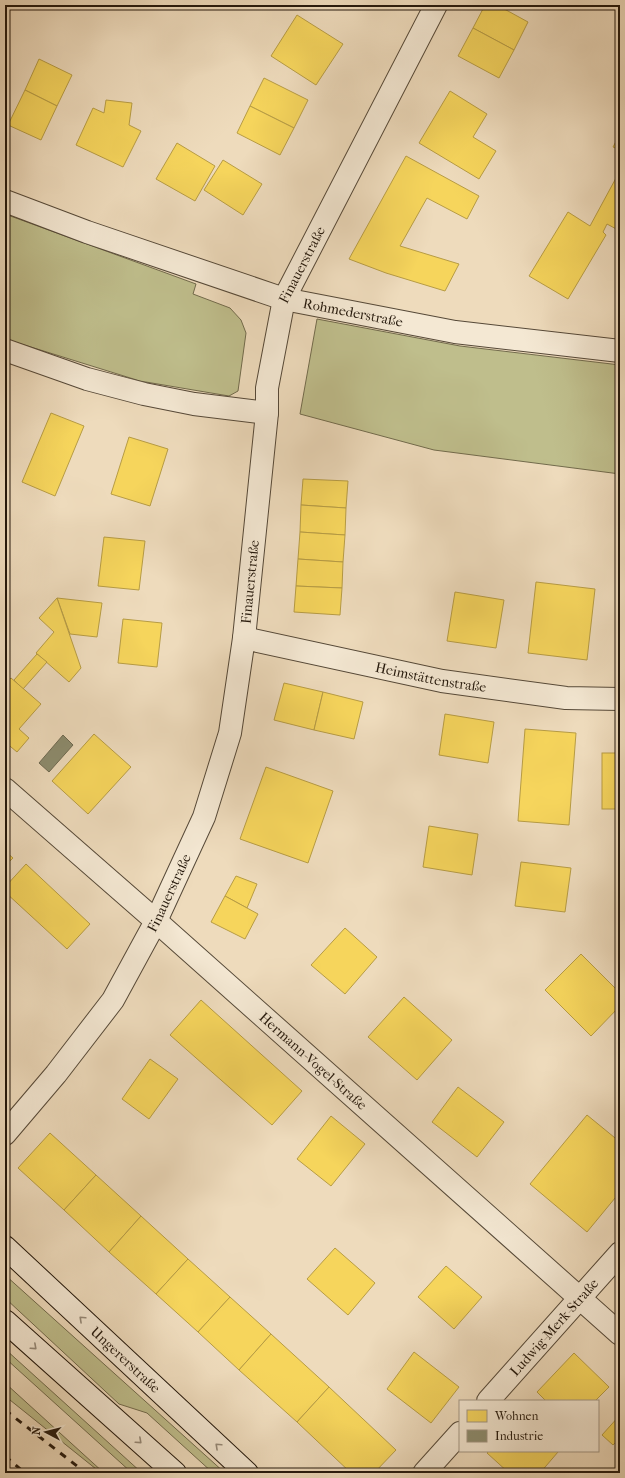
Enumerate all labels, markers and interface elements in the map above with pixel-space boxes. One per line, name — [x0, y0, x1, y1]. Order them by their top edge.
street label: Finauerstraße — [275, 224, 329, 306]
street label: Rohmederstraße — [302, 295, 404, 331]
street label: Finauerstraße — [237, 539, 263, 625]
street label: Heimstättenstraße — [374, 659, 487, 696]
street label: Finauerstraße — [144, 851, 195, 935]
street label: Hermann-Vogel-Straße — [255, 1009, 370, 1114]
street label: Ludwig-Merk-Straße — [506, 1275, 602, 1380]
one-way arrow — [79, 1316, 87, 1324]
street label: Ungererstraße — [87, 1323, 164, 1397]
one-way arrow — [29, 1343, 37, 1350]
legend — [459, 1400, 599, 1452]
text: Wohnen — [494, 1409, 539, 1423]
north arrow — [26, 1412, 66, 1452]
text: N — [30, 1425, 44, 1436]
text: Industrie — [495, 1429, 543, 1443]
one-way arrow — [134, 1437, 142, 1444]
one-way arrow — [215, 1444, 223, 1451]

